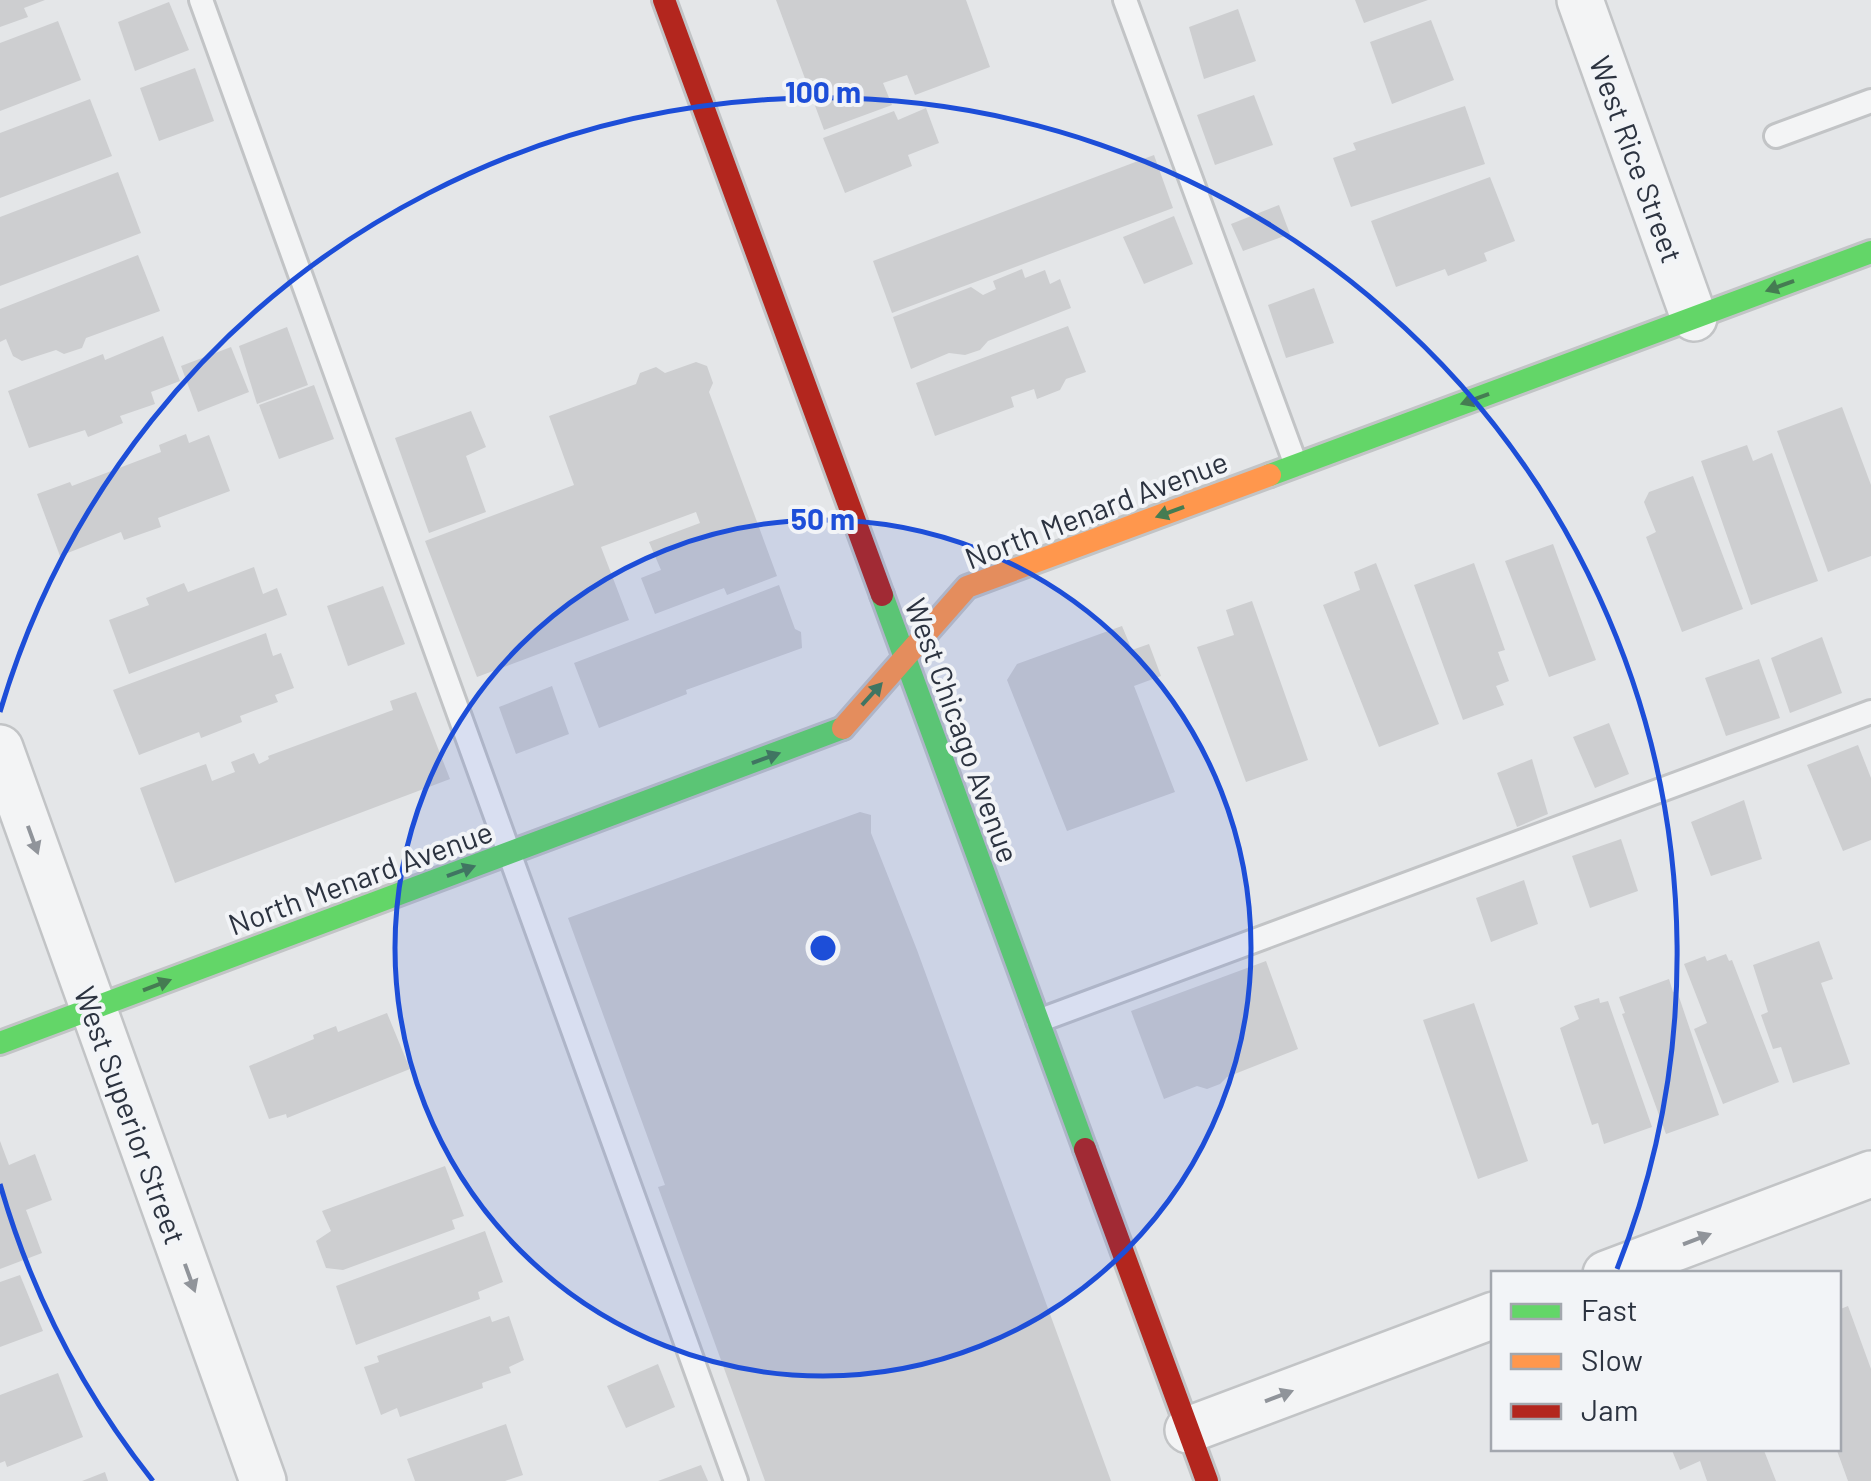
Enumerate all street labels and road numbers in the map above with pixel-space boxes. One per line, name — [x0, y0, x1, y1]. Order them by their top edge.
street label: West Rice Street — [1583, 51, 1691, 267]
street label: North Menard Avenue — [960, 442, 1232, 576]
street label: West Chicago Avenue — [898, 593, 1028, 867]
street label: North Menard Avenue — [223, 812, 497, 942]
street label: West Superior Street — [68, 981, 194, 1249]

